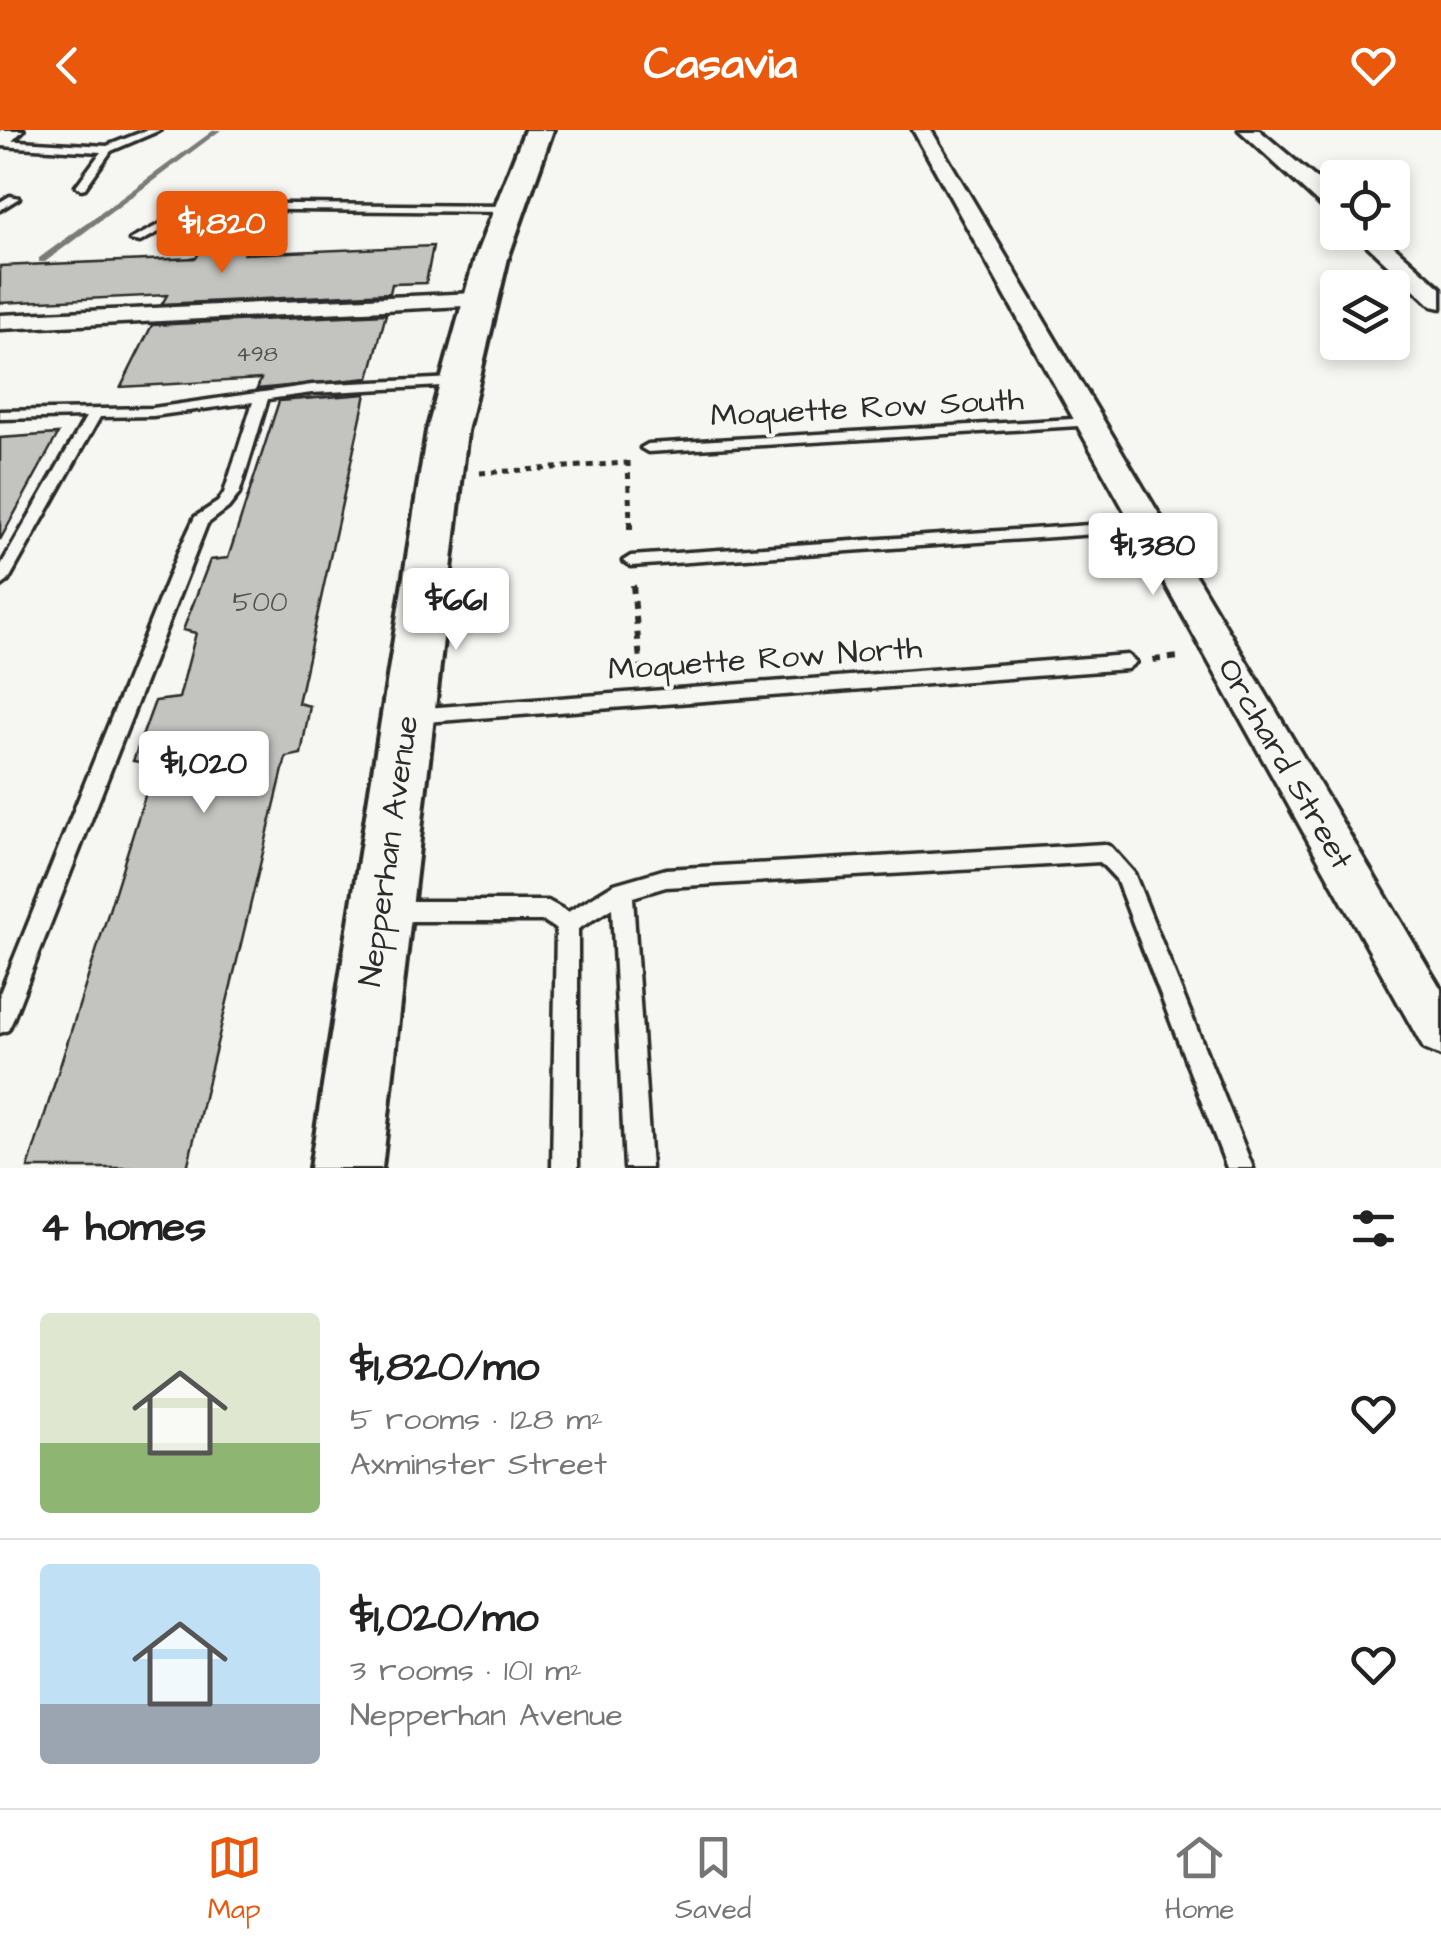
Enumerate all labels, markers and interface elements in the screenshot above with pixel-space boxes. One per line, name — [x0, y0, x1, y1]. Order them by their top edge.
text: Casavia — [644, 34, 797, 96]
icon: back — [40, 38, 95, 93]
icon: heart — [1346, 38, 1401, 93]
map controls — [1320, 160, 1410, 360]
button: locate — [1320, 160, 1410, 250]
pin: $1,820 — [141, 191, 303, 276]
text: $1,820 — [179, 201, 265, 246]
button: layers — [1320, 270, 1410, 360]
house number: 498 — [236, 339, 278, 370]
street label: Moquette Row South — [709, 377, 1025, 439]
pin: $1,380 — [1072, 513, 1234, 598]
text: $1,380 — [1111, 523, 1195, 568]
pin: $661 — [397, 568, 515, 653]
text: $661 — [425, 578, 487, 623]
house number: 500 — [232, 583, 288, 622]
street label: Moquette Row North — [607, 626, 924, 692]
street label: Orchard Street — [1206, 650, 1364, 878]
street label: Nepperhan Avenue — [348, 713, 430, 989]
pin: $1,020 — [123, 731, 285, 816]
text: $1,020 — [161, 741, 247, 786]
text: 4 homes — [40, 1199, 206, 1257]
icon: filters — [1346, 1201, 1401, 1256]
text: $1,820/mo — [350, 1339, 539, 1397]
icon: home — [120, 1353, 240, 1473]
icon: heart — [1346, 1386, 1401, 1441]
text: 5 rooms · 128 m² — [350, 1397, 603, 1442]
text: Axminster Street — [350, 1442, 607, 1487]
text: $1,020/mo — [350, 1590, 539, 1648]
icon: home — [120, 1604, 240, 1724]
icon: heart — [1346, 1637, 1401, 1692]
text: 3 rooms · 101 m² — [350, 1648, 582, 1693]
text: Nepperhan Avenue — [350, 1693, 623, 1738]
tab: Map — [207, 1830, 262, 1929]
tab: Saved — [675, 1830, 751, 1929]
tab: Home — [1165, 1830, 1234, 1929]

